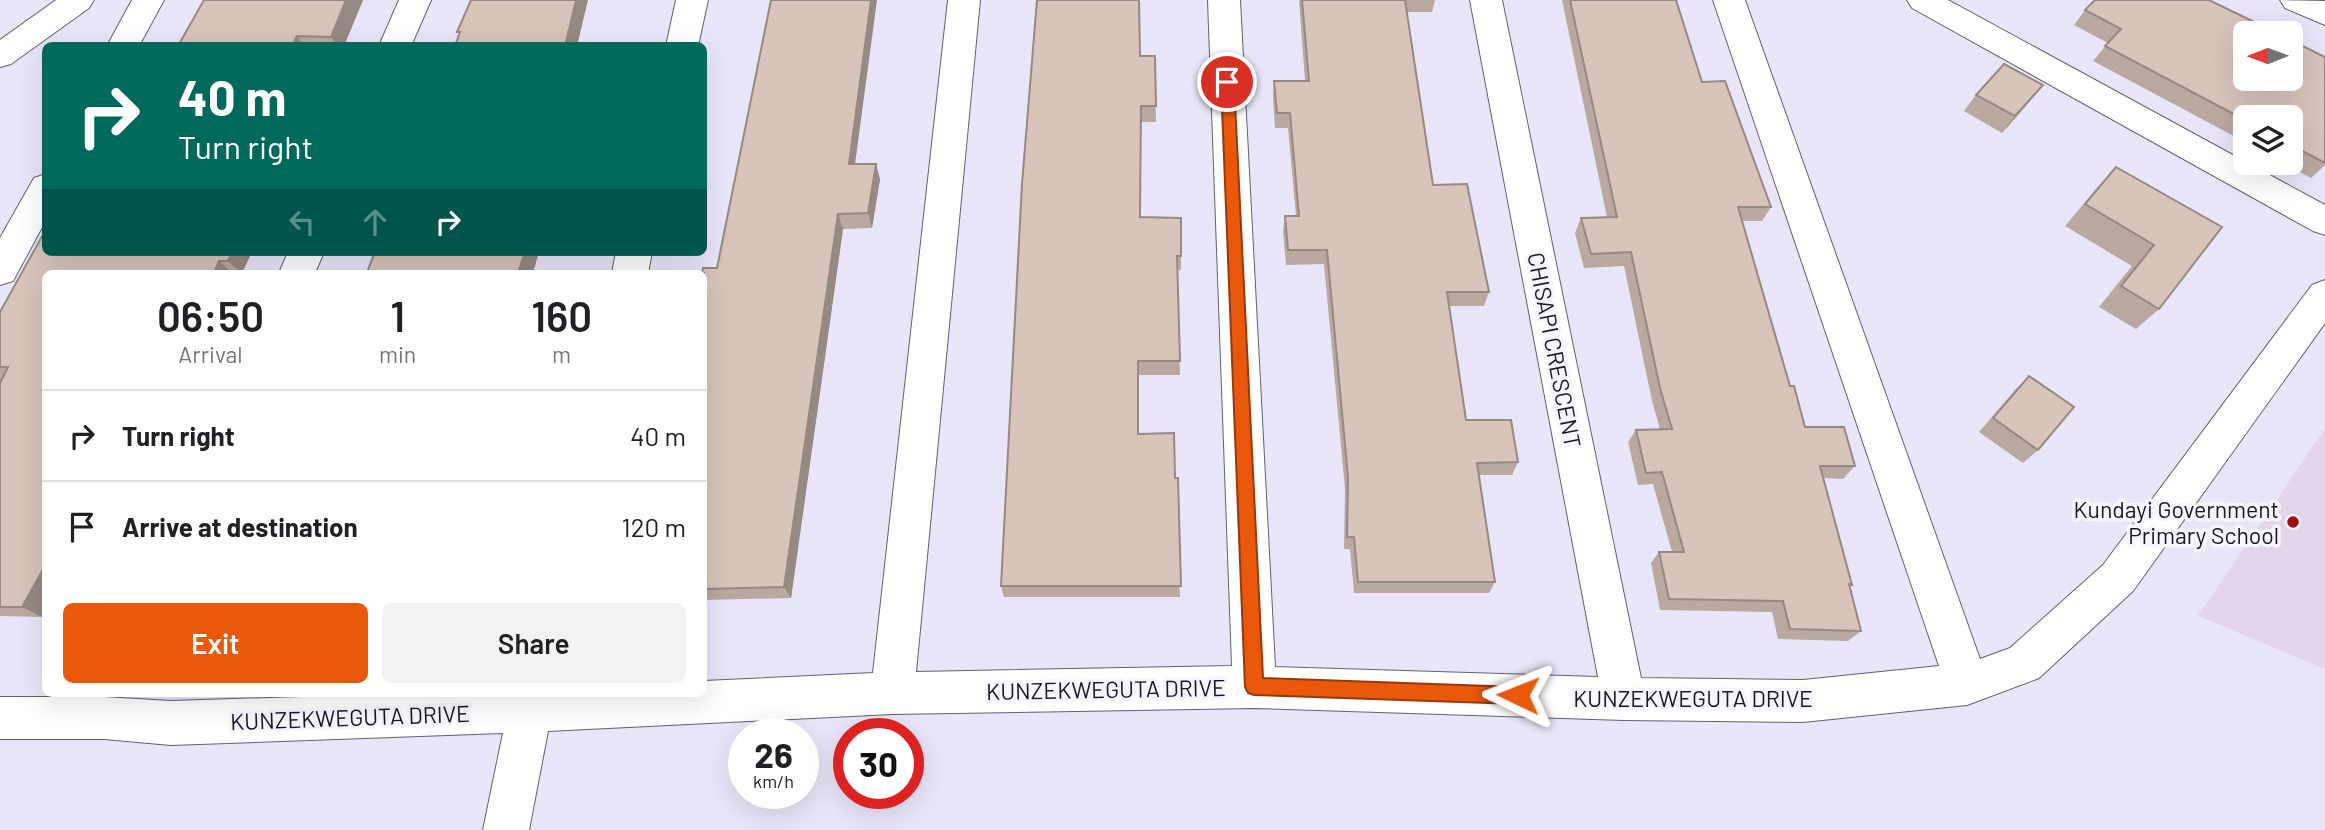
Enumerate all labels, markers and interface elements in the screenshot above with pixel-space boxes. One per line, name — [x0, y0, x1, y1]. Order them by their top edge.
north arrow — [2233, 21, 2303, 91]
map controls — [2233, 21, 2303, 175]
pin — [1197, 52, 1257, 112]
icon: arrive — [1208, 63, 1246, 101]
text: 40 m — [178, 67, 286, 126]
icon: right — [63, 70, 154, 161]
button: layers — [2233, 105, 2303, 175]
text: Turn right — [178, 127, 313, 165]
icon: left — [283, 203, 321, 241]
icon: ahead — [356, 203, 394, 241]
icon: right — [429, 203, 467, 241]
street label: CHISAPI CRESCENT — [1522, 250, 1588, 450]
text: 06:50 — [157, 290, 264, 340]
text: 1 — [390, 290, 405, 340]
text: 160 — [531, 290, 592, 340]
text: Arrival — [178, 340, 243, 368]
text: min — [379, 340, 416, 368]
text: m — [552, 340, 571, 368]
icon: right — [63, 417, 101, 455]
text: Turn right — [122, 420, 235, 451]
text: 40 m — [630, 420, 686, 451]
place label: Kundayi Government Primary School — [2074, 495, 2279, 549]
icon: arrive — [63, 508, 101, 546]
text: Arrive at destination — [122, 511, 358, 542]
text: 120 m — [622, 511, 686, 542]
marker: Kundayi Government Primary School — [2285, 514, 2301, 530]
button: Exit — [63, 603, 368, 683]
button: Share — [382, 603, 686, 683]
position arrow — [1481, 658, 1555, 732]
street label: KUNZEKWEGUTA DRIVE — [986, 673, 1226, 705]
street label: KUNZEKWEGUTA DRIVE — [1573, 684, 1813, 712]
street label: KUNZEKWEGUTA DRIVE — [230, 699, 470, 735]
speed limit sign: 30 — [833, 718, 924, 809]
text: 26 — [754, 733, 793, 775]
text: km/h — [753, 770, 794, 792]

